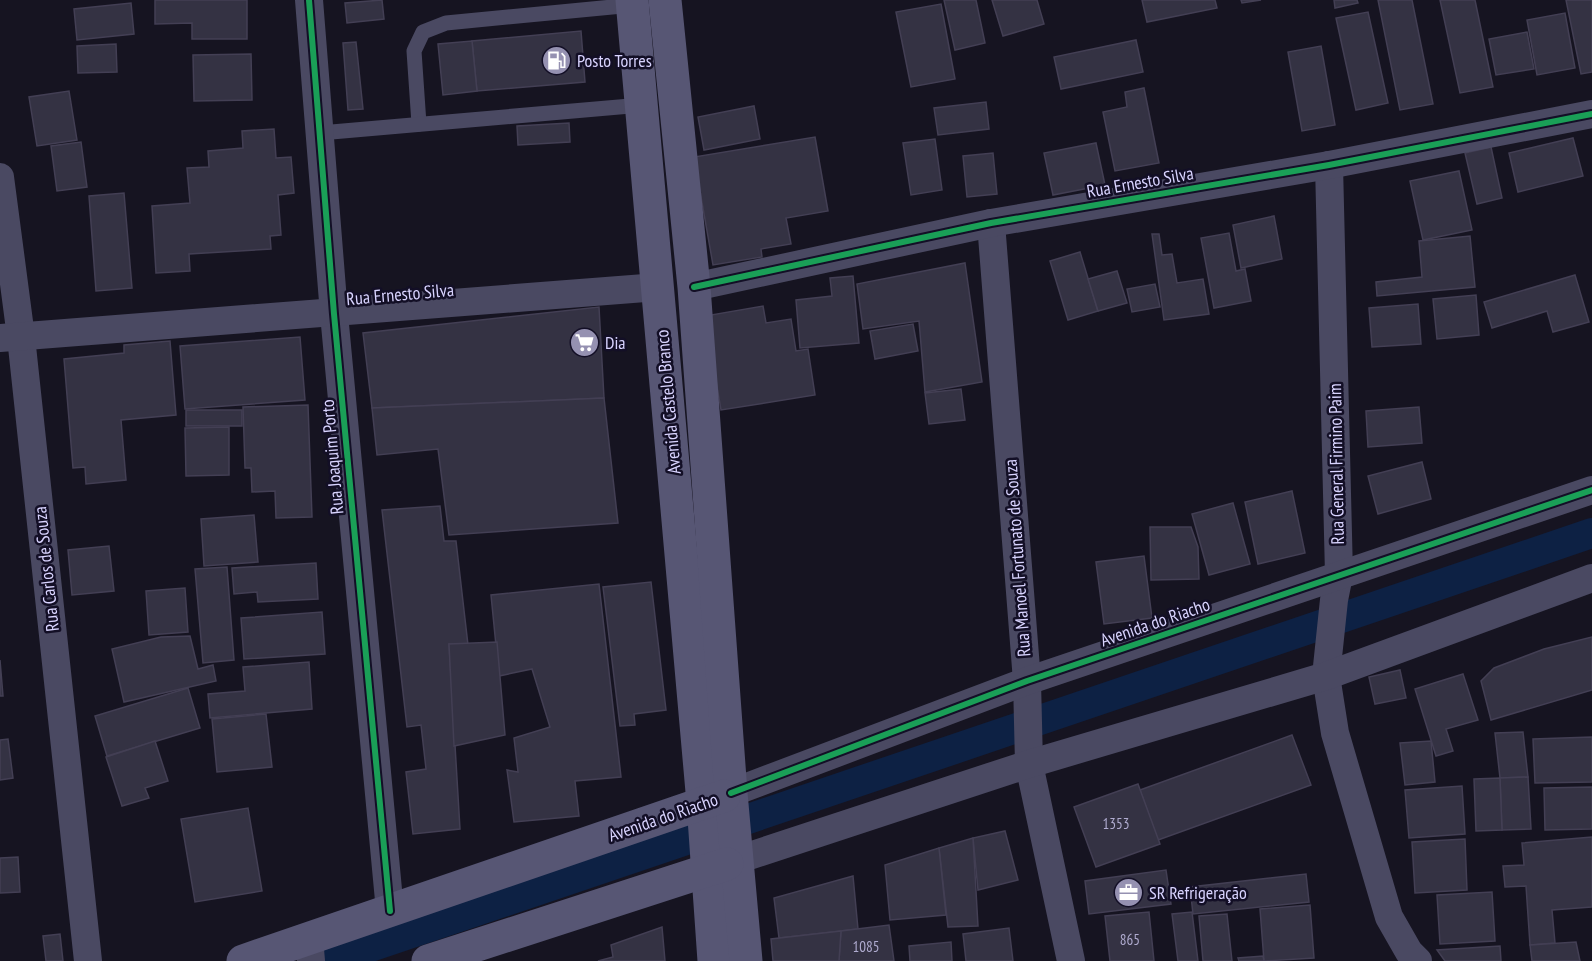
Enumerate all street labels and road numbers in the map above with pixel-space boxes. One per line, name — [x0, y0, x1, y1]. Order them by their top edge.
street label: Rua Ernesto Silva — [1085, 161, 1195, 203]
street label: Rua Ernesto Silva — [345, 278, 455, 310]
street label: Avenida Castelo Branco — [650, 329, 686, 475]
street label: Rua General Firmino Paim — [1323, 383, 1349, 545]
street label: Rua Joaquim Porto — [316, 398, 348, 515]
street label: Rua Manoel Fortunato de Souza — [999, 458, 1035, 658]
street label: Rua Carlos de Souza — [28, 505, 64, 633]
street label: Avenida do Riacho — [1097, 592, 1213, 651]
street label: Avenida do Riacho — [605, 787, 721, 846]

